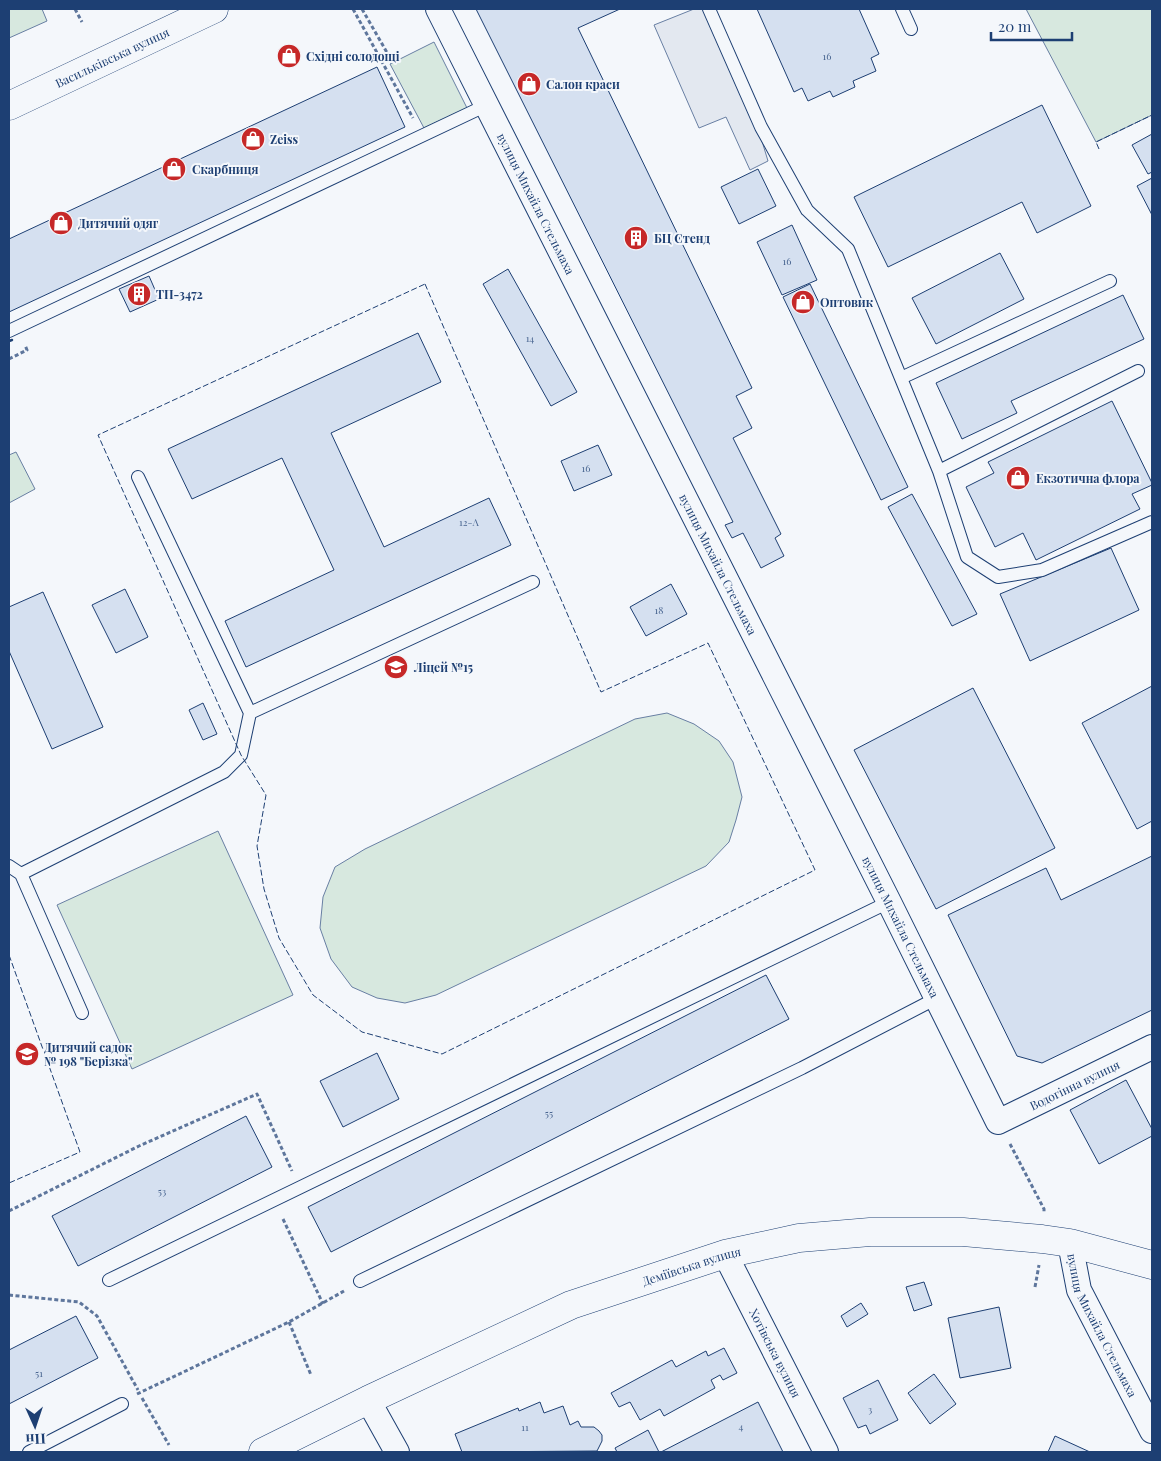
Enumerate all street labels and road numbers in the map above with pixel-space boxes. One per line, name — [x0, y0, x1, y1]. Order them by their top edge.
street label: Васильківська вулиця — [53, 23, 172, 91]
street label: вулиця Михайла Стельмаха — [494, 130, 579, 277]
street label: вулиця Михайла Стельмаха — [676, 491, 761, 638]
street label: вулиця Михайла Стельмаха — [859, 853, 943, 1000]
street label: Водогінна вулиця — [1027, 1056, 1123, 1113]
street label: Деміївська вулиця — [640, 1243, 743, 1289]
street label: вулиця Михайла Стельмаха — [1064, 1252, 1141, 1400]
street label: Хотівська вулиця — [746, 1306, 805, 1401]

